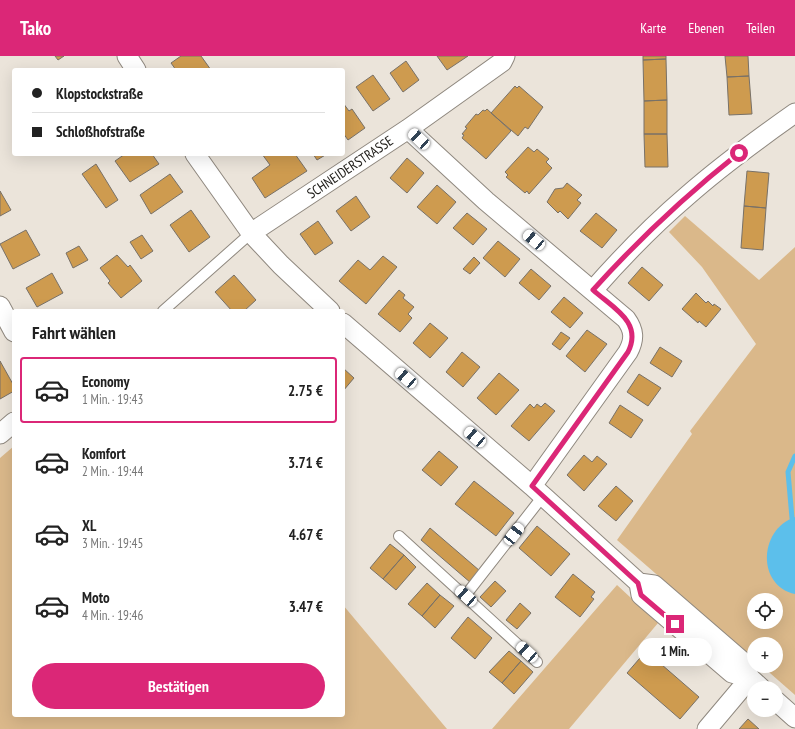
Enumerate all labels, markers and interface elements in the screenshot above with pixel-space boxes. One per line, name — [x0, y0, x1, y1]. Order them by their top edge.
text: Tako — [20, 16, 51, 40]
text: Karte — [640, 19, 666, 37]
text: Ebenen — [688, 19, 724, 37]
text: Teilen — [746, 19, 775, 37]
text: Klopstockstraße — [56, 84, 143, 103]
text: Schloßhofstraße — [56, 122, 145, 141]
car — [406, 126, 432, 152]
street label: SCHNEIDERSTRASSE — [303, 132, 397, 202]
route start — [730, 144, 748, 162]
car — [521, 228, 547, 252]
text: Fahrt wählen — [32, 321, 116, 344]
car — [393, 366, 419, 390]
icon: car — [34, 372, 70, 408]
text: Economy — [82, 372, 130, 391]
text: 2.75 € — [288, 381, 323, 400]
text: 1 Min. · 19:43 — [82, 391, 143, 408]
car — [462, 425, 488, 449]
icon: car — [34, 444, 70, 480]
text: Komfort — [82, 444, 126, 463]
text: 3.71 € — [288, 453, 323, 472]
text: 2 Min. · 19:44 — [82, 463, 143, 480]
icon: car — [34, 516, 70, 552]
text: XL — [82, 516, 96, 535]
car — [502, 521, 526, 547]
text: 4.67 € — [289, 525, 323, 544]
text: 3 Min. · 19:45 — [82, 535, 143, 552]
car — [453, 584, 479, 608]
icon: car — [34, 588, 70, 624]
text: Moto — [82, 588, 110, 607]
map controls — [747, 593, 783, 717]
button: locate — [747, 593, 783, 629]
text: 3.47 € — [289, 597, 323, 616]
text: 4 Min. · 19:46 — [82, 607, 143, 624]
route end — [666, 615, 684, 633]
button: + — [747, 637, 783, 673]
callout: 1 Min. — [638, 638, 712, 666]
car — [514, 640, 540, 664]
text: 1 Min. — [660, 643, 690, 660]
button: Bestätigen — [32, 663, 325, 709]
button: − — [747, 681, 783, 717]

